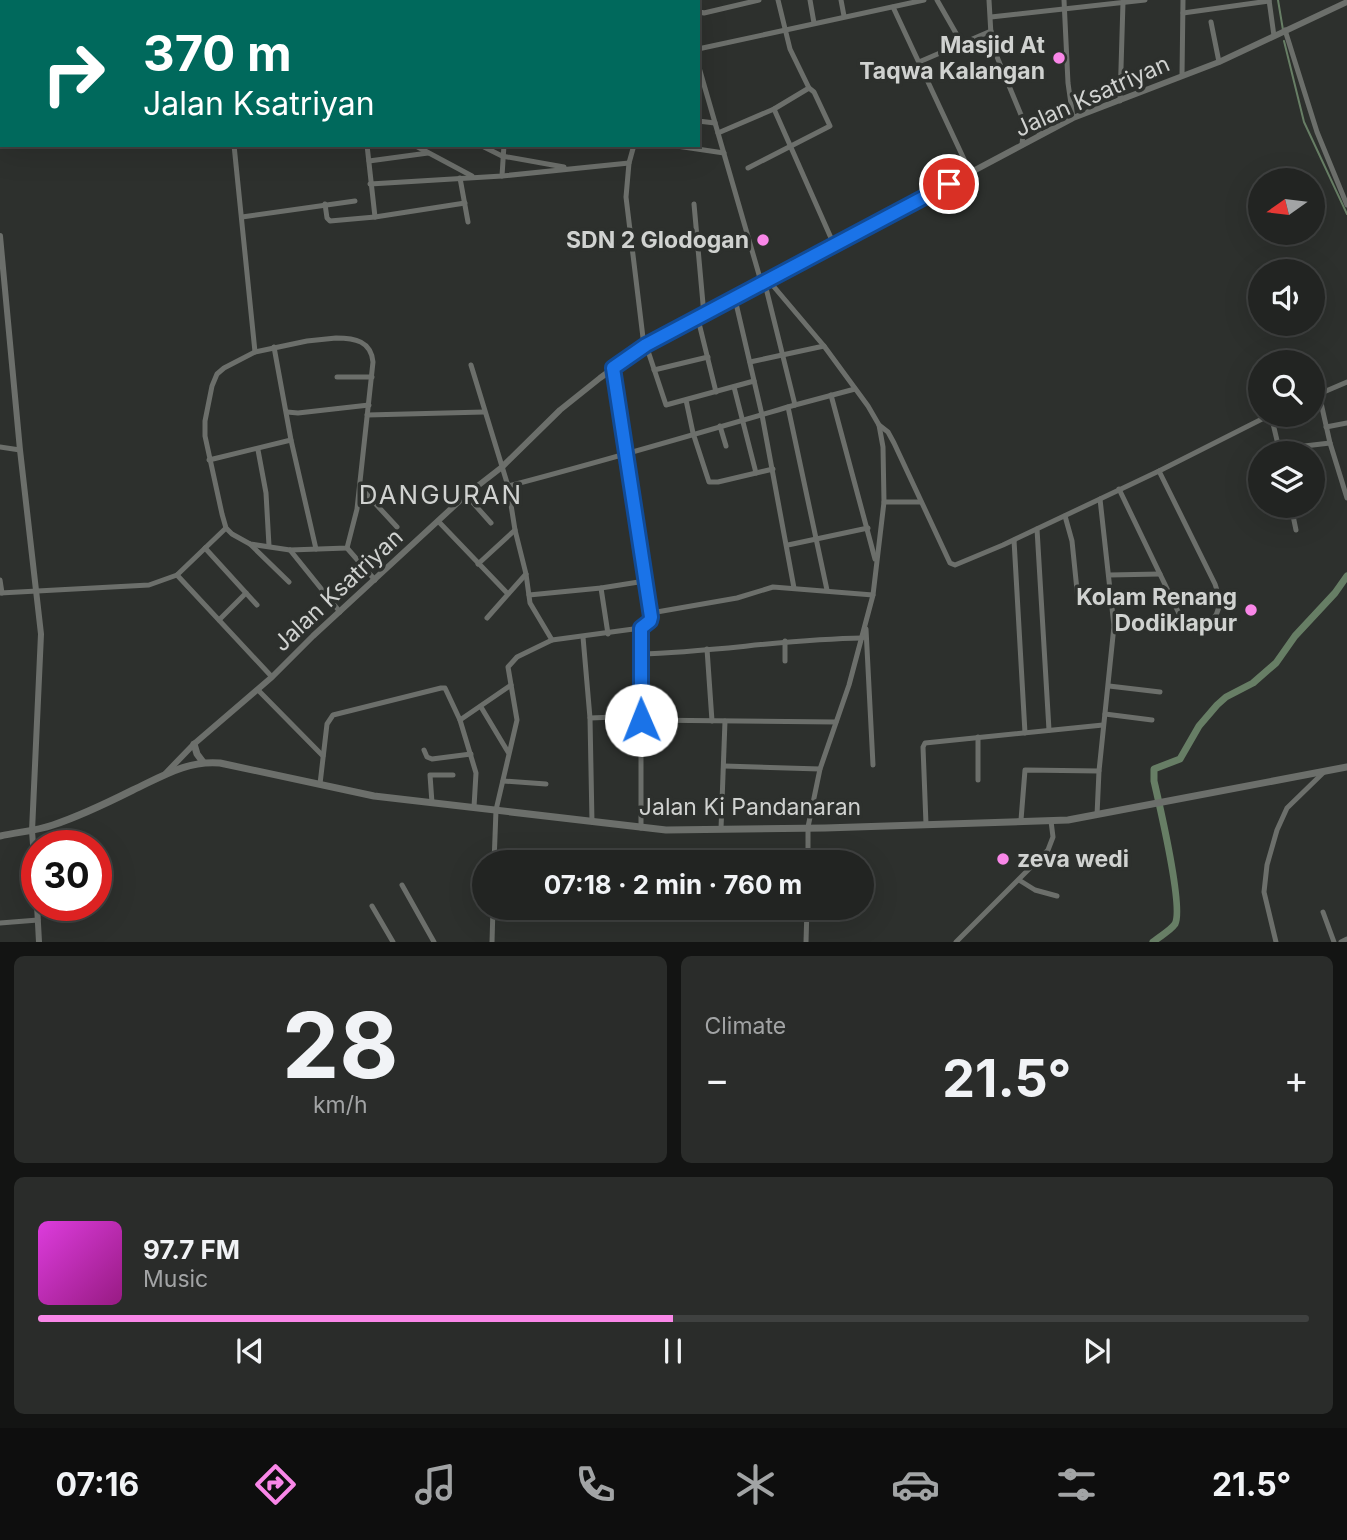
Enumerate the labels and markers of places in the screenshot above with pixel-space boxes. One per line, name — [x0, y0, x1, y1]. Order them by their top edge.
place label: Masjid At Taqwa Kalangan — [859, 31, 1046, 85]
marker: Masjid At Taqwa Kalangan — [1051, 50, 1067, 66]
pin — [919, 154, 979, 214]
place label: SDN 2 Glodogan — [566, 226, 749, 254]
marker: SDN 2 Glodogan — [755, 232, 771, 248]
place label: Kolam Renang Dodiklapur — [1076, 583, 1237, 637]
marker: Kolam Renang Dodiklapur — [1243, 602, 1259, 618]
place label: zeva wedi — [1017, 845, 1129, 873]
marker: zeva wedi — [995, 851, 1011, 867]

